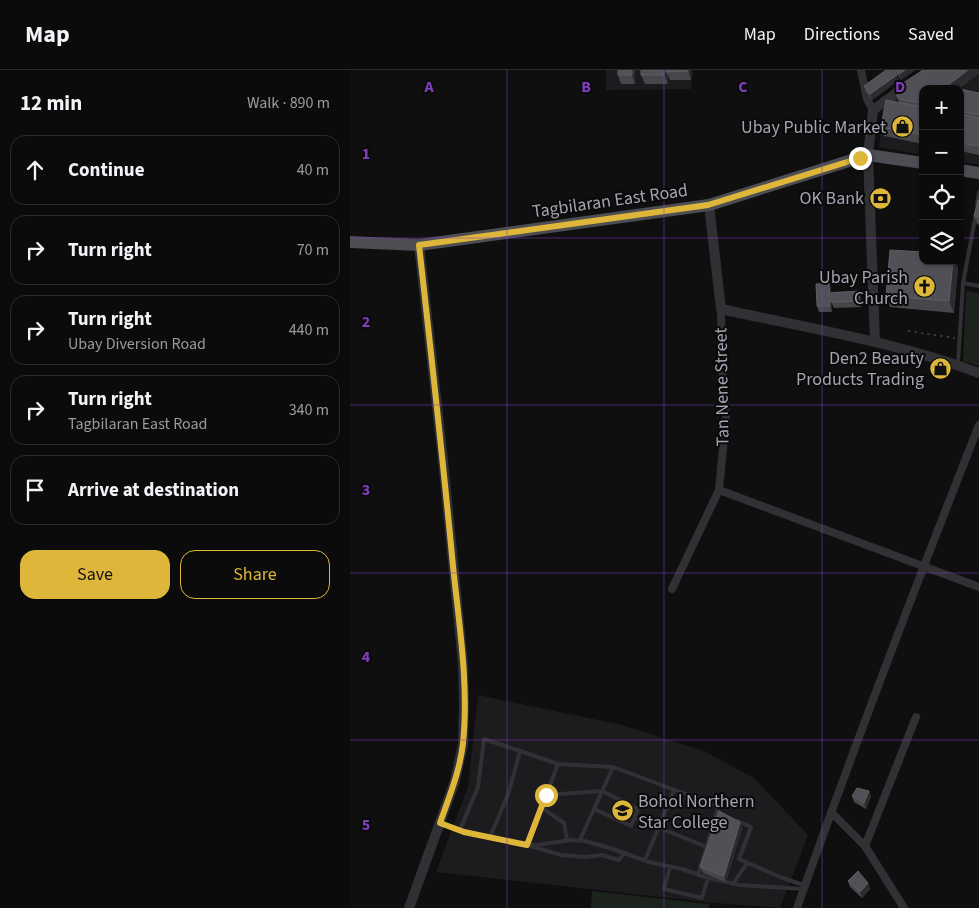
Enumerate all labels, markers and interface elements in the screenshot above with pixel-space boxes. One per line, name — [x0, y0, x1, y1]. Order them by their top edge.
text: Map — [25, 17, 70, 52]
text: Map — [744, 22, 776, 47]
text: Directions — [804, 22, 880, 47]
text: Saved — [908, 22, 954, 47]
text: A — [423, 76, 434, 98]
text: B — [581, 76, 591, 98]
text: C — [738, 76, 748, 98]
text: D — [895, 76, 905, 98]
map controls — [919, 85, 964, 265]
button: + — [919, 85, 964, 130]
text: 12 min — [20, 88, 82, 118]
text: Walk · 890 m — [247, 92, 330, 114]
place label: Ubay Public Market — [741, 115, 886, 140]
shop icon: Ubay Public Market — [890, 115, 914, 139]
button: − — [919, 130, 964, 175]
text: 1 — [362, 143, 370, 165]
route end — [849, 147, 872, 170]
icon: ahead — [21, 156, 49, 184]
text: Continue — [68, 157, 145, 184]
text: 40 m — [297, 159, 329, 181]
button: locate — [919, 175, 964, 220]
street label: Tagbilaran East Road — [531, 178, 689, 224]
place label: OK Bank — [800, 186, 864, 211]
bank icon: OK Bank — [868, 186, 892, 210]
button: layers — [919, 220, 964, 265]
icon: right — [21, 236, 49, 264]
text: Turn right — [68, 237, 152, 264]
text: 70 m — [297, 239, 329, 261]
place label: Ubay Parish Church — [819, 265, 908, 311]
church icon: Ubay Parish Church — [912, 275, 936, 299]
text: Turn right — [68, 306, 152, 333]
text: 2 — [362, 311, 370, 333]
icon: right — [21, 316, 49, 344]
text: 440 m — [289, 319, 329, 341]
street label: Tan Nene Street — [708, 327, 736, 447]
text: Ubay Diversion Road — [68, 333, 206, 355]
place label: Den2 Beauty Products Trading — [796, 346, 925, 392]
shop icon: Den2 Beauty Products Trading — [928, 356, 952, 380]
text: Turn right — [68, 386, 152, 413]
icon: right — [21, 396, 49, 424]
text: 340 m — [289, 399, 329, 421]
text: Tagbilaran East Road — [68, 413, 208, 435]
icon: arrive — [21, 476, 49, 504]
text: Arrive at destination — [68, 477, 239, 504]
text: 3 — [362, 479, 370, 501]
button: Save — [20, 550, 170, 599]
button: Share — [180, 550, 330, 599]
text: 4 — [362, 646, 371, 668]
route start — [535, 784, 558, 807]
place label: Bohol Northern Star College — [638, 789, 755, 835]
school or university icon: Bohol Northern Star College — [610, 799, 634, 823]
text: 5 — [362, 814, 370, 836]

